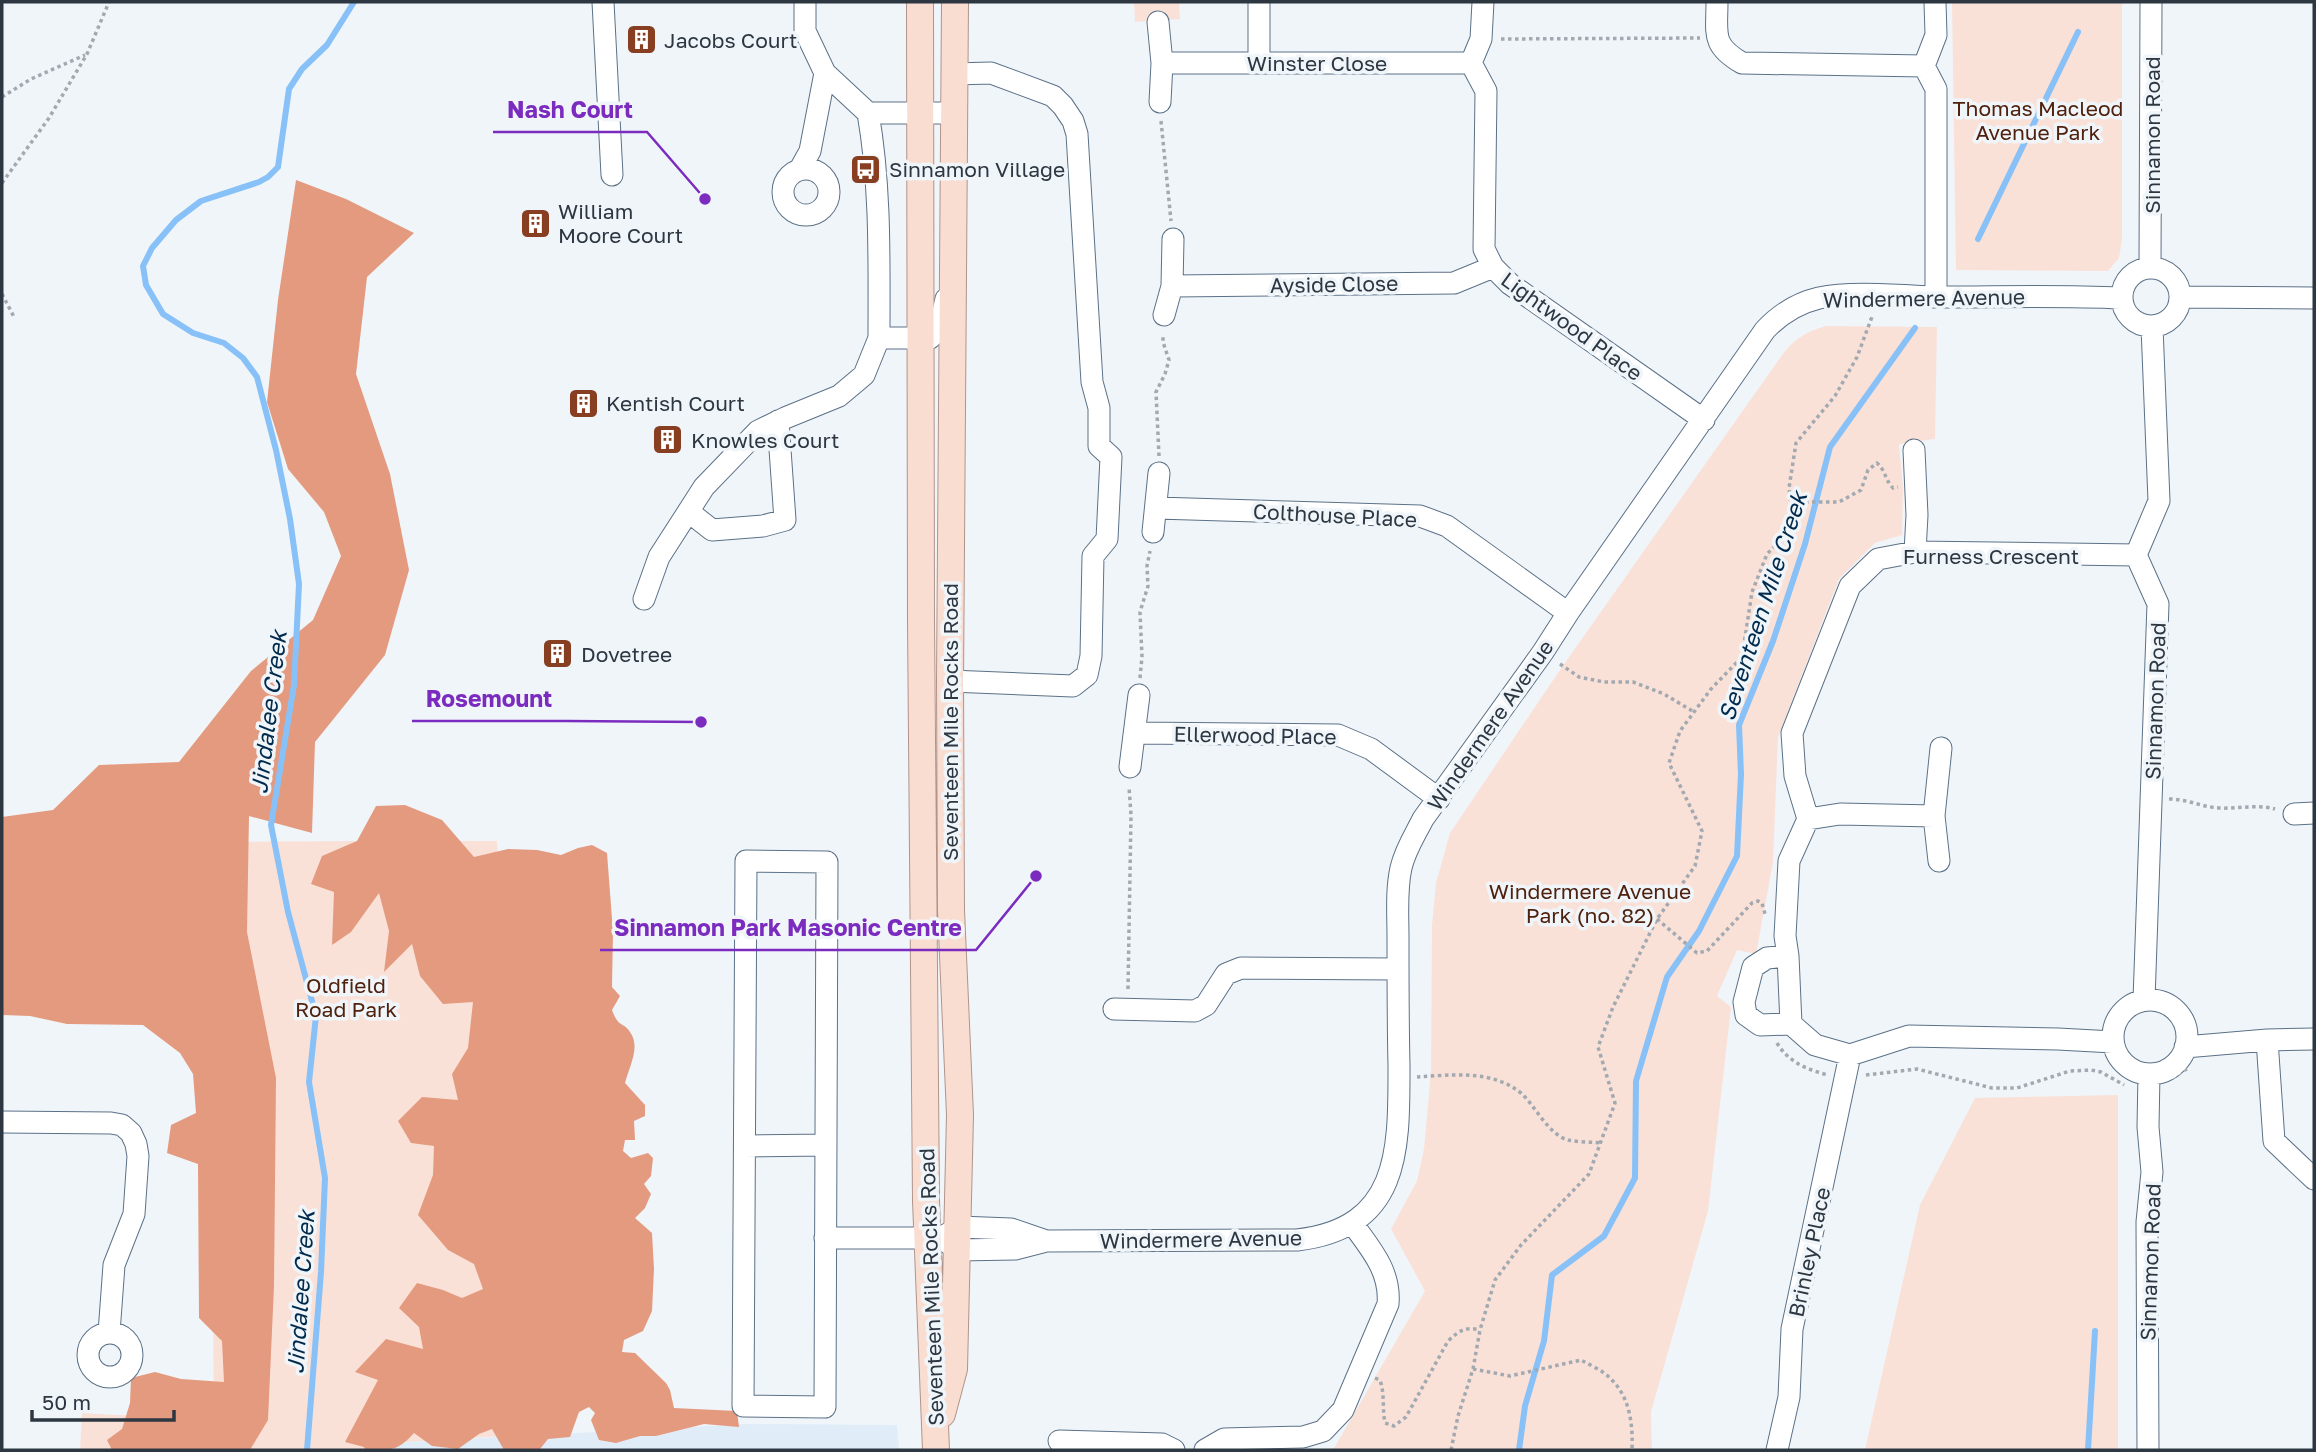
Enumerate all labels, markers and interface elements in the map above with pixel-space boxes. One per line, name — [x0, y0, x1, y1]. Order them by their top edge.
building icon: Jacobs Court — [624, 23, 658, 57]
place label: Jacobs Court — [664, 27, 797, 53]
street label: Winster Close — [1247, 50, 1387, 76]
street label: Sinnamon Road — [2139, 56, 2165, 214]
callout: Nash Court — [493, 88, 647, 132]
text: Nash Court — [507, 95, 633, 123]
park label: Thomas Macleod Avenue Park — [1953, 95, 2123, 145]
bus stop icon: Sinnamon Village — [849, 152, 883, 186]
place label: Sinnamon Village — [889, 156, 1065, 182]
place label: William Moore Court — [558, 198, 683, 248]
building icon: William Moore Court — [518, 206, 552, 240]
street label: Lightwood Place — [1496, 266, 1648, 386]
street label: Ayside Close — [1270, 270, 1398, 298]
street label: Windermere Avenue — [1823, 283, 2025, 313]
building icon: Kentish Court — [566, 386, 600, 420]
place label: Kentish Court — [606, 390, 745, 416]
building icon: Knowles Court — [651, 423, 685, 457]
place label: Knowles Court — [691, 427, 839, 453]
water label: Seventeen Mile Creek — [1712, 486, 1813, 724]
street label: Colthouse Place — [1252, 498, 1418, 532]
street label: Furness Crescent — [1903, 543, 2079, 569]
street label: Seventeen Mile Rocks Road — [937, 583, 963, 861]
street label: Sinnamon Road — [2139, 622, 2171, 780]
water label: Jindalee Creek — [244, 627, 292, 795]
street label: Windermere Avenue — [1421, 635, 1559, 815]
building icon: Dovetree — [541, 637, 575, 671]
place label: Dovetree — [581, 641, 672, 667]
callout: Rosemount — [412, 677, 566, 721]
text: Rosemount — [426, 684, 552, 712]
street label: Ellerwood Place — [1173, 721, 1337, 749]
park label: Windermere Avenue Park (no. 82) — [1489, 878, 1691, 928]
callout: Sinnamon Park Masonic Centre — [600, 906, 976, 950]
text: Sinnamon Park Masonic Centre — [614, 913, 962, 941]
park label: Oldfield Road Park — [295, 972, 397, 1022]
street label: Seventeen Mile Rocks Road — [913, 1148, 949, 1426]
street label: Sinnamon Road — [2134, 1183, 2166, 1341]
street label: Brinley Place — [1783, 1185, 1835, 1319]
water label: Jindalee Creek — [280, 1207, 320, 1375]
street label: Windermere Avenue — [1100, 1224, 1302, 1254]
scale bar — [32, 1378, 173, 1422]
text: 50 m — [42, 1389, 91, 1415]

